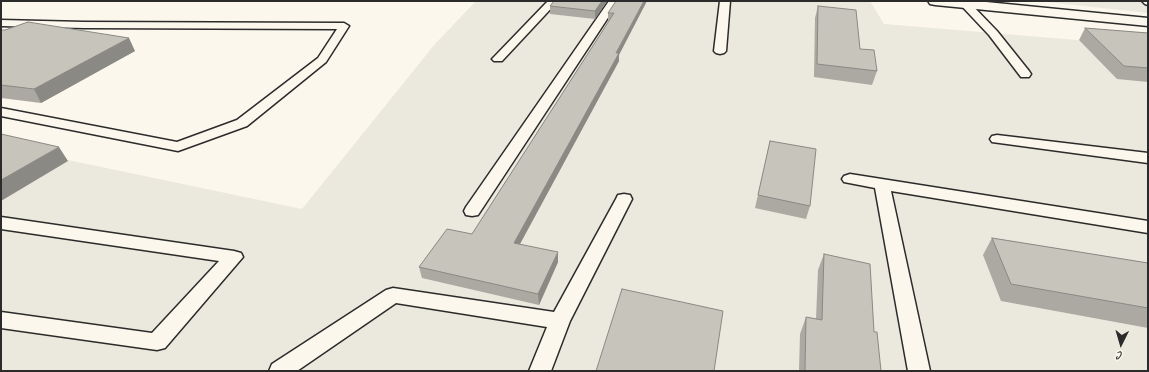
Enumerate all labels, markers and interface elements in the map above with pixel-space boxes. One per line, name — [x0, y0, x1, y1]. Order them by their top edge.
north arrow — [1101, 324, 1141, 364]
text: С — [1117, 349, 1123, 363]

